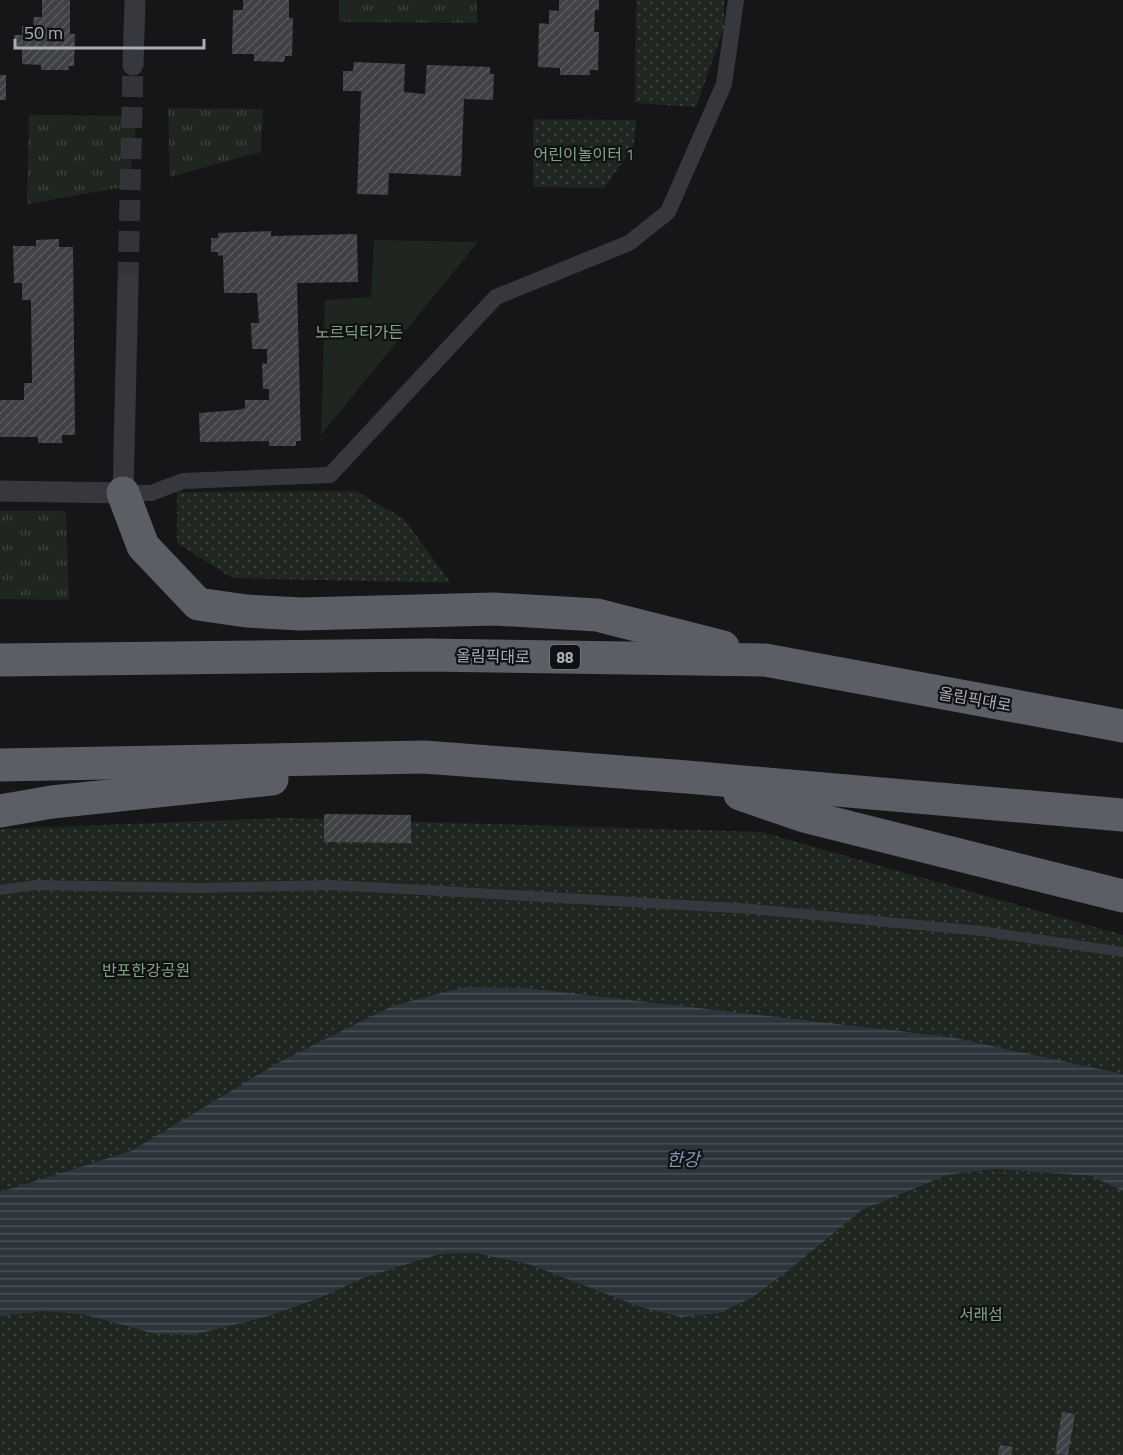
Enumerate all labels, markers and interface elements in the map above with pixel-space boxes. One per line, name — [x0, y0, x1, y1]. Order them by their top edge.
scale bar — [15, 12, 204, 50]
text: 50 m — [24, 19, 63, 46]
park label: 어린이놀이터 1 — [534, 142, 634, 166]
park label: 노르딕티가든 — [315, 320, 403, 344]
street label: 올림픽대로 — [456, 643, 530, 669]
road number: 88 — [550, 645, 580, 669]
street label: 올림픽대로 — [937, 681, 1014, 717]
park label: 반포한강공원 — [102, 958, 190, 982]
water label: 한강 — [666, 1146, 702, 1173]
park label: 서래섬 — [959, 1302, 1003, 1326]

